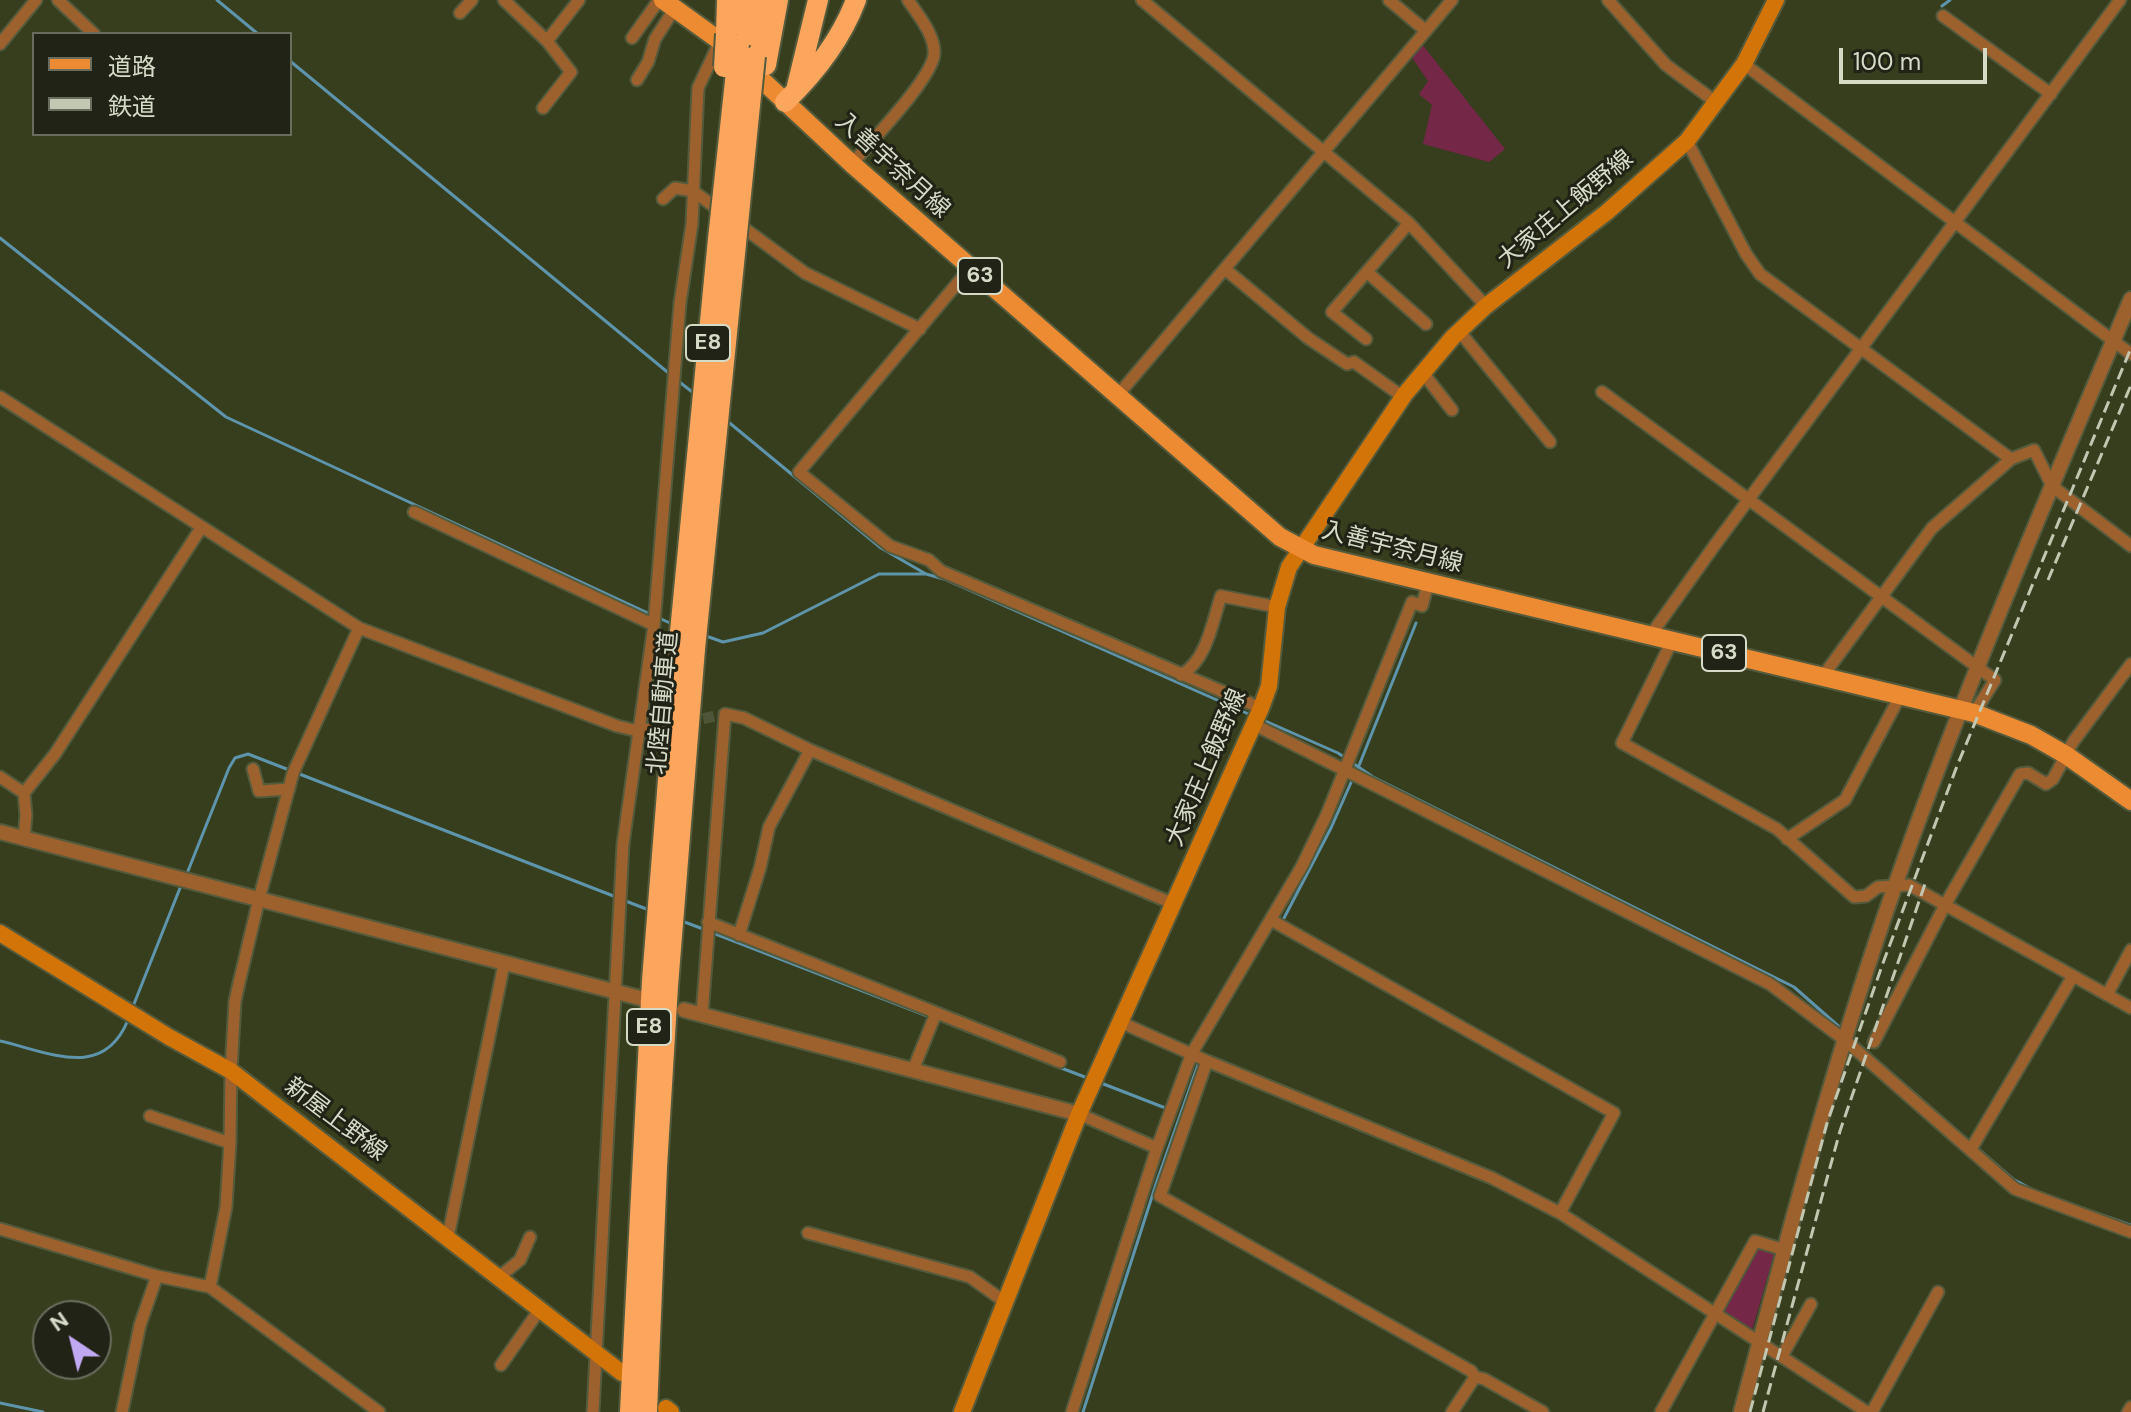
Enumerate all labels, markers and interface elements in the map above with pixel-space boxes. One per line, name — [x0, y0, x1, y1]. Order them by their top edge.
legend — [32, 32, 292, 136]
scale bar — [1843, 32, 1991, 82]
text: 100 m — [1853, 46, 1921, 77]
text: 道路 — [108, 51, 156, 82]
text: 鉄道 — [108, 91, 156, 122]
street label: 入善宇奈月線 — [829, 107, 955, 225]
street label: 大家庄上飯野線 — [1492, 145, 1640, 275]
road number: 63 — [958, 258, 1002, 294]
road number: E8 — [686, 325, 730, 361]
street label: 入善宇奈月線 — [1319, 517, 1465, 579]
street label: 北陸自動車道 — [643, 630, 685, 776]
road number: 63 — [1702, 635, 1746, 671]
street label: 大家庄上飯野線 — [1161, 685, 1253, 851]
road number: E8 — [627, 1009, 671, 1045]
street label: 新屋上野線 — [278, 1072, 392, 1168]
north arrow — [32, 1300, 112, 1380]
text: N — [44, 1305, 74, 1338]

